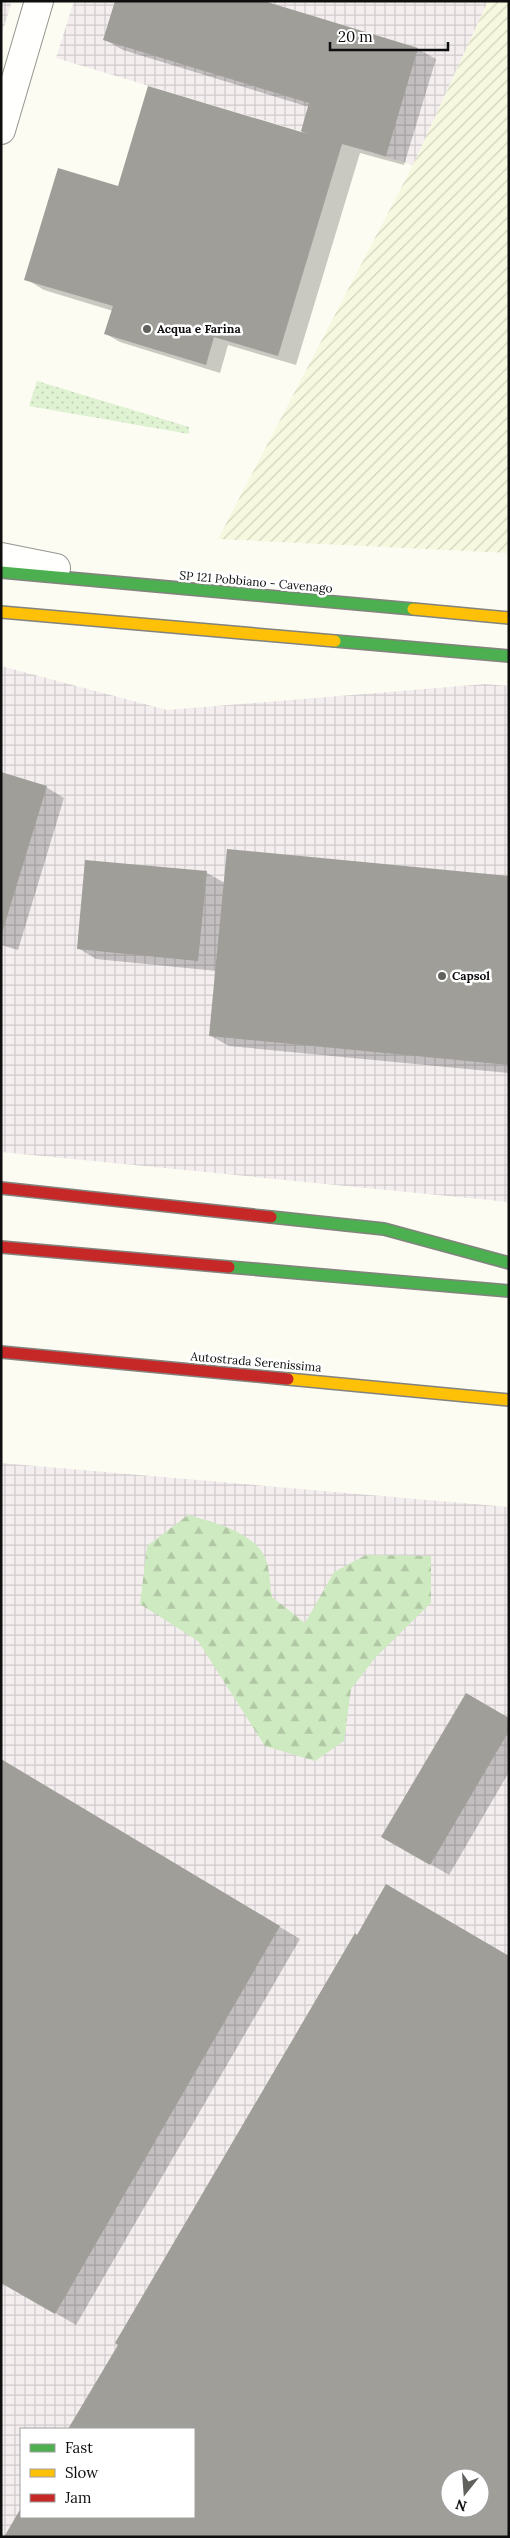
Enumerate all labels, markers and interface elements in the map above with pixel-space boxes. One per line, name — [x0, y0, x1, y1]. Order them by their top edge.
scale bar — [330, 20, 448, 52]
text: 20 m — [338, 27, 373, 46]
place label: Acqua e Farina — [157, 321, 241, 336]
marker: Acqua e Farina — [141, 323, 153, 335]
street label: SP 121 Pobbiano - Cavenago — [179, 567, 333, 596]
place label: Capsol — [452, 968, 490, 983]
marker: Capsol — [436, 970, 448, 982]
street label: Autostrada Serenissima — [189, 1348, 322, 1375]
legend — [20, 2428, 195, 2518]
text: Fast — [65, 2438, 93, 2457]
text: Slow — [65, 2463, 98, 2482]
north arrow — [440, 2468, 490, 2518]
text: Jam — [64, 2488, 92, 2507]
text: N — [453, 2495, 469, 2516]

